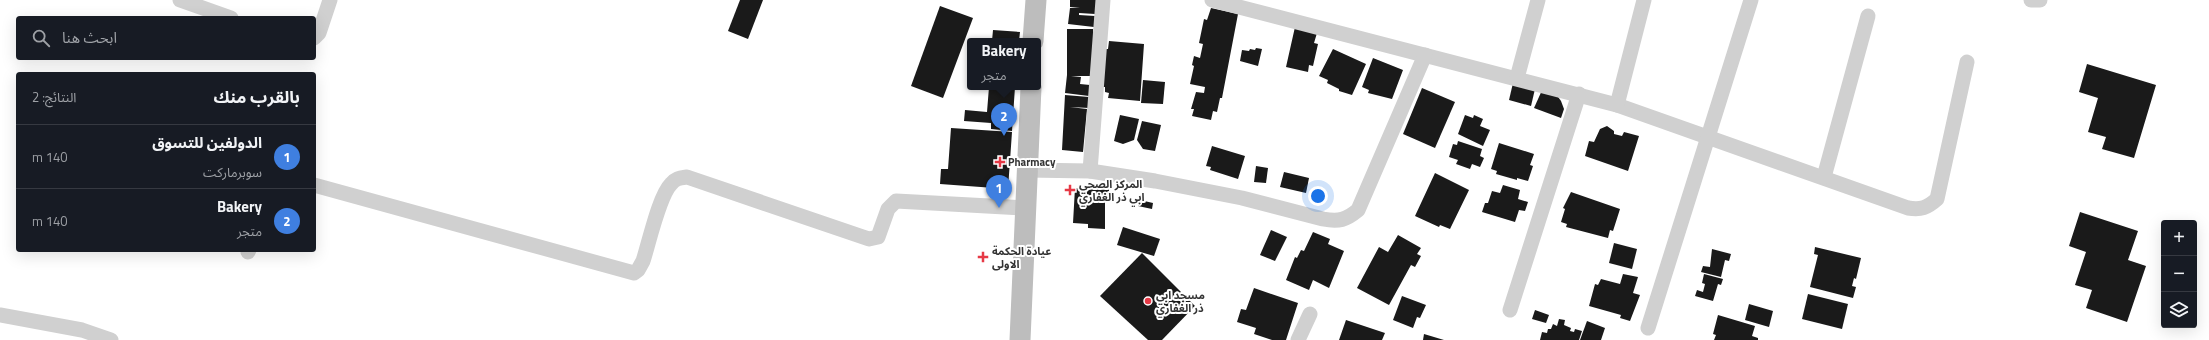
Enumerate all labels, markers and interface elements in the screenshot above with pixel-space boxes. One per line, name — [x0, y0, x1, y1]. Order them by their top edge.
search box — [16, 16, 316, 60]
text: ابحث هنا — [62, 26, 117, 49]
icon: search — [30, 27, 52, 49]
popup — [967, 38, 1041, 90]
text: Bakery — [981, 39, 1027, 62]
text: متجر — [981, 65, 1007, 85]
text: بالقرب منك — [213, 84, 300, 110]
text: النتائج: 2 — [32, 87, 76, 107]
pin: 2 — [991, 103, 1017, 136]
text: الدولفين للتسوق — [152, 131, 262, 154]
text: 140 m — [32, 147, 68, 167]
text: 1 — [283, 147, 291, 167]
place label: Pharmacy — [1008, 154, 1056, 170]
marker: Pharmacy — [995, 157, 1005, 167]
text: سوبرماركت — [203, 162, 262, 182]
pin: 1 — [986, 175, 1012, 208]
place label: المركز الصحي ابي ذر الغفاري — [1079, 176, 1145, 207]
marker: المركز الصحي ابي ذر الغفاري — [1064, 184, 1076, 196]
your location — [1308, 186, 1328, 206]
text: Bakery — [217, 195, 262, 218]
text: 140 m — [32, 211, 68, 231]
text: 2 — [283, 211, 291, 231]
map controls — [2161, 220, 2197, 328]
button: + — [2161, 220, 2197, 256]
text: متجر — [237, 221, 262, 241]
place label: عيادة الحكمة الاولى — [992, 243, 1051, 272]
marker: عيادة الحكمة الاولى — [977, 251, 989, 263]
button: − — [2161, 256, 2197, 292]
place label: مسجد ابي ذر الغفاري — [1156, 287, 1205, 318]
button: layers — [2161, 292, 2197, 328]
marker: مسجد ابي ذر الغفاري — [1143, 296, 1153, 306]

